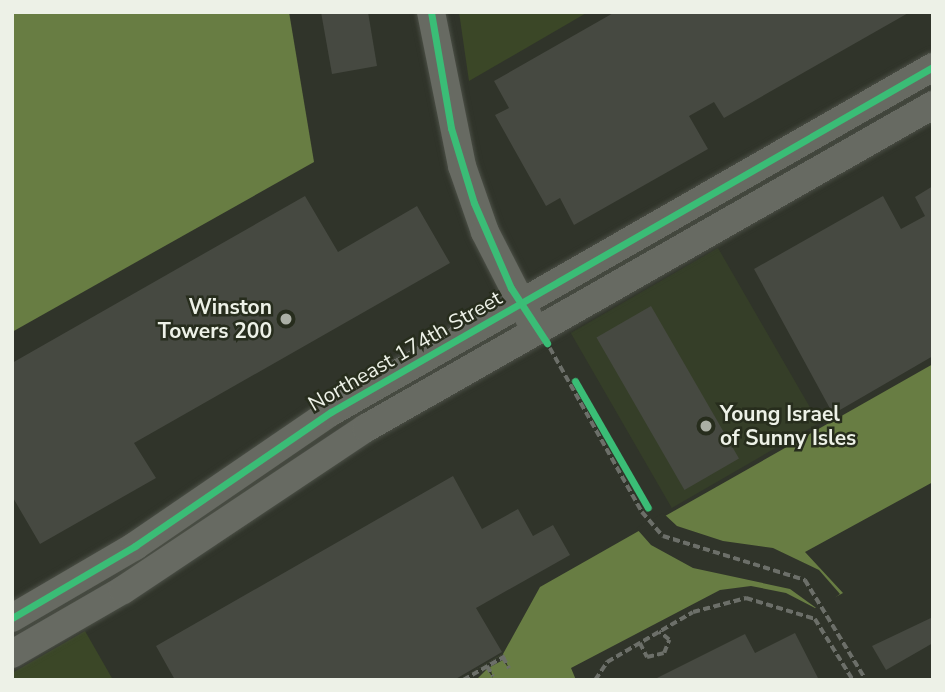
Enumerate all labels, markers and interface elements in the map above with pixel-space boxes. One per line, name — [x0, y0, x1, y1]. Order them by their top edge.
street label: Northeast 174th Street — [304, 285, 506, 417]
place label: Winston Towers 200 — [158, 294, 272, 344]
marker: Winston Towers 200 — [278, 311, 294, 327]
place label: Young Israel of Sunny Isles — [720, 401, 856, 451]
marker: Young Israel of Sunny Isles — [698, 418, 714, 434]

